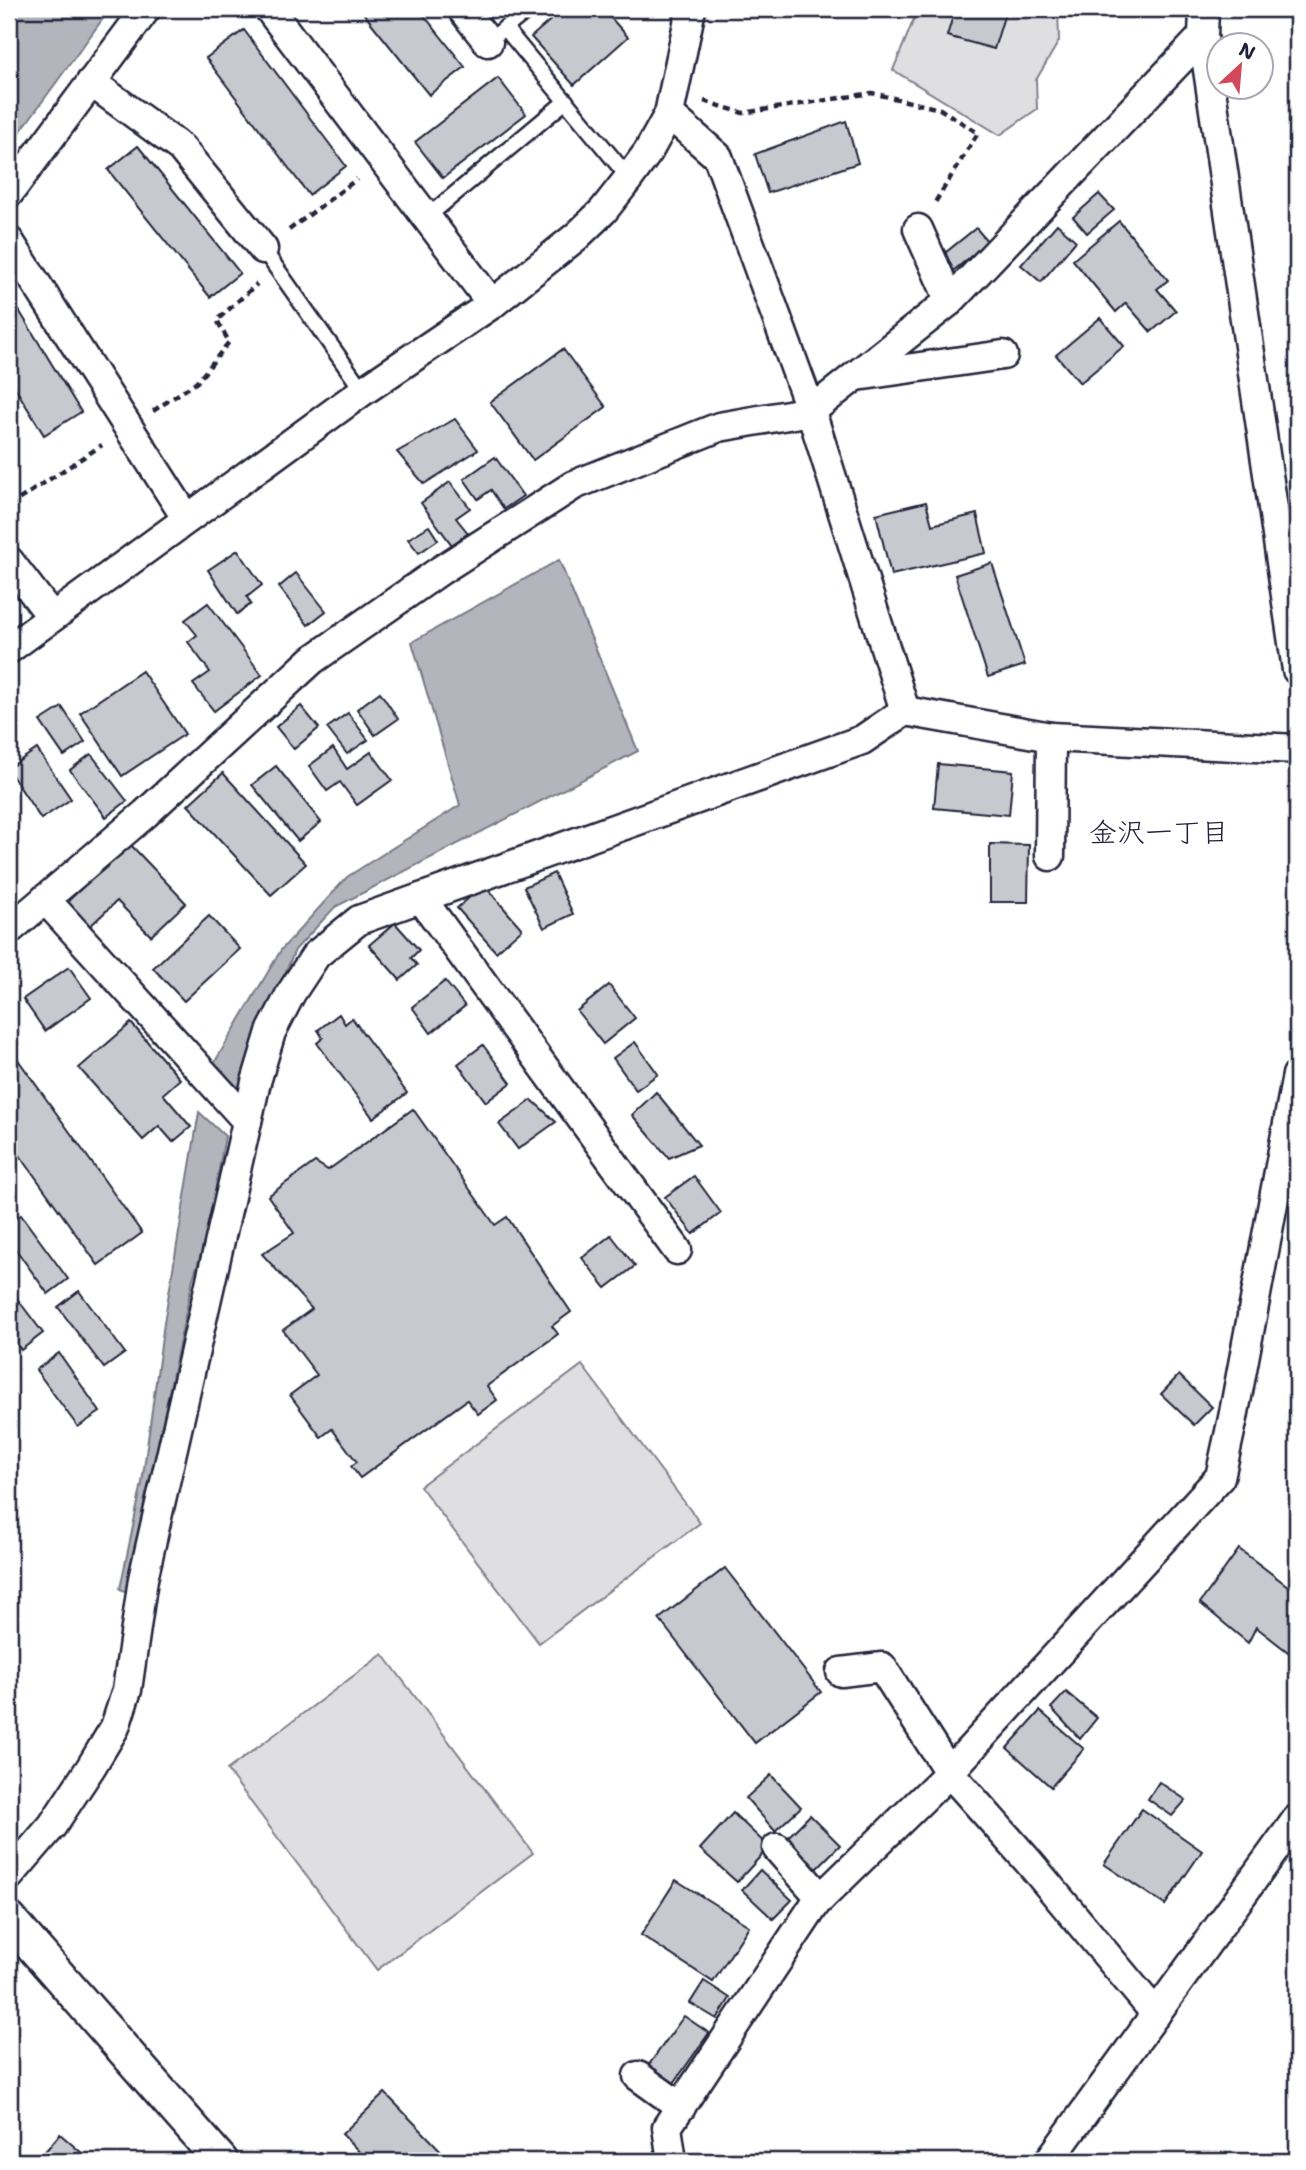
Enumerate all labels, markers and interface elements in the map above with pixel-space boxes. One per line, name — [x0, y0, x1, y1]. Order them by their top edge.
north arrow — [1204, 32, 1274, 102]
text: N — [1235, 37, 1259, 66]
district label: 金沢一丁目 — [1089, 813, 1229, 851]

